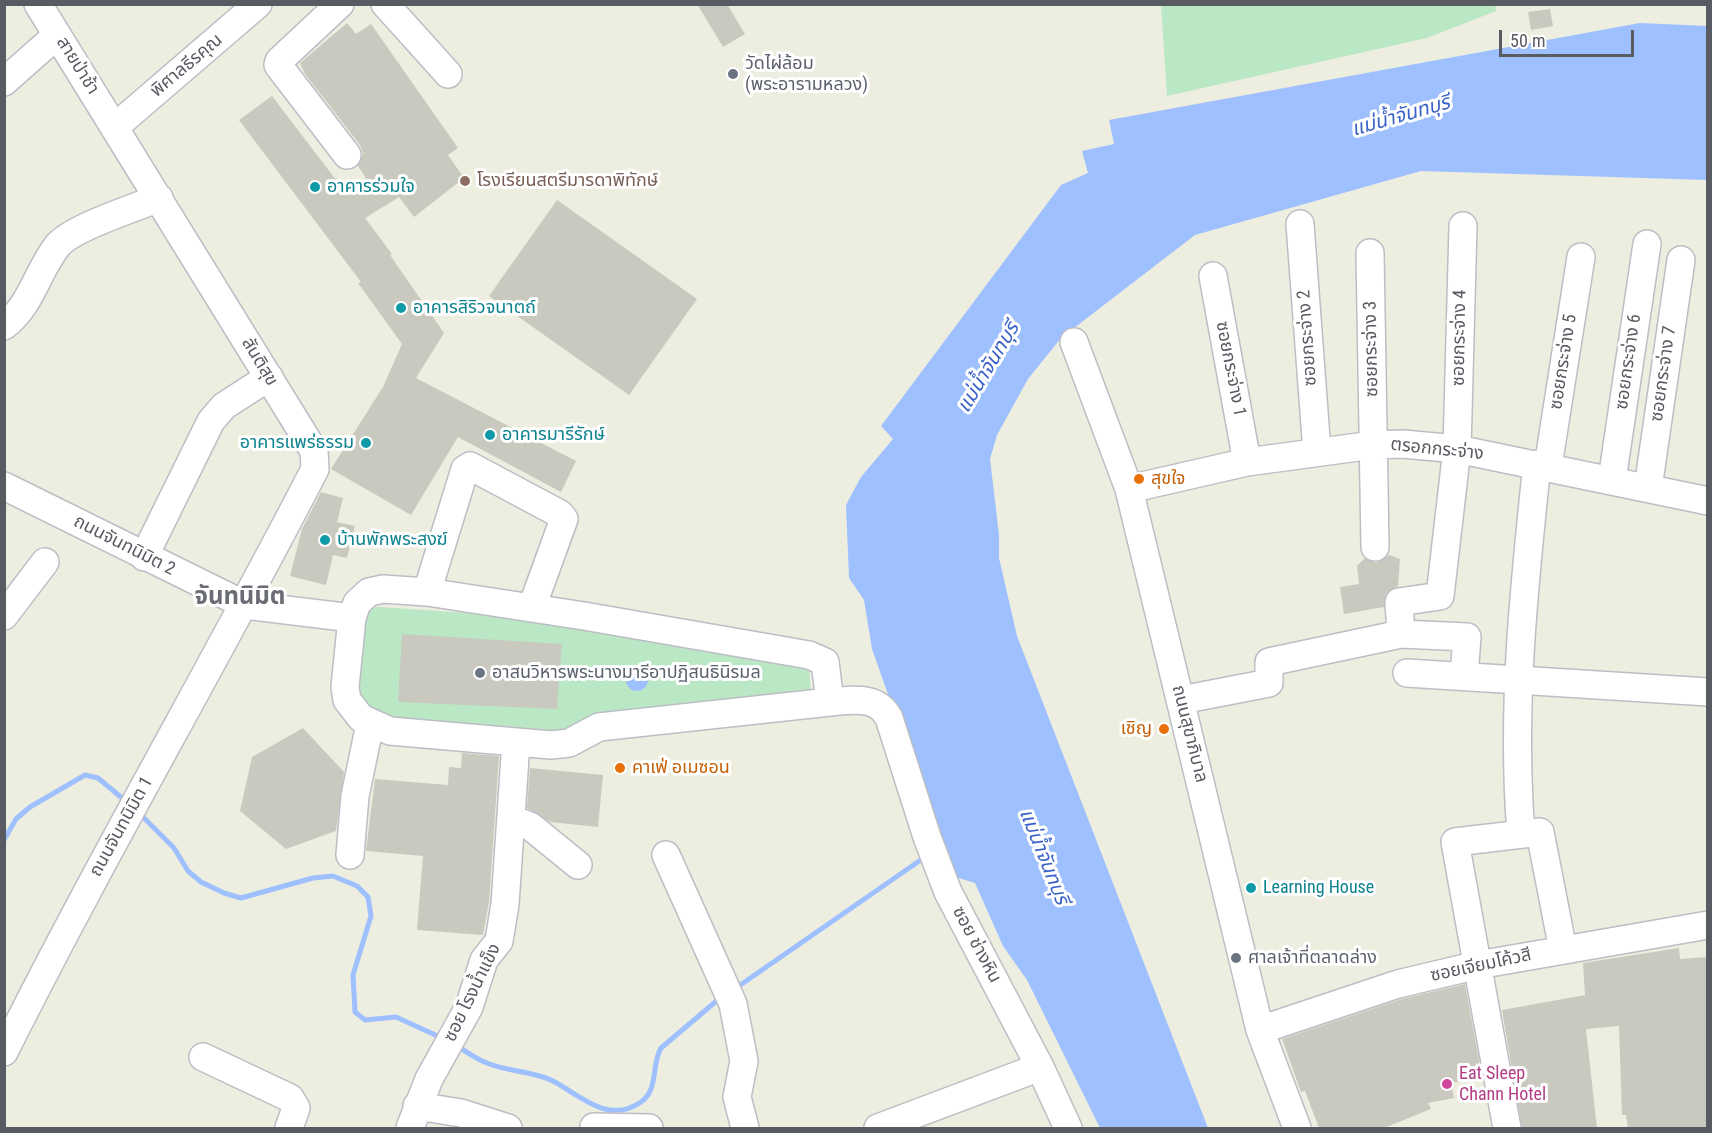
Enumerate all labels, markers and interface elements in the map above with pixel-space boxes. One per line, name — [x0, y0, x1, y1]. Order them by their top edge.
scale bar — [1502, 18, 1637, 56]
street label: พิศาลธีรคุณ — [147, 30, 227, 102]
text: 50 m — [1510, 30, 1545, 51]
street label: สายป่าช้า — [51, 33, 103, 99]
place label: วัดไผ่ล้อม (พระอารามหลวง) — [745, 53, 868, 96]
marker: วัดไผ่ล้อม (พระอารามหลวง) — [726, 67, 740, 81]
water label: แม่น้ำจันทบุรี — [1349, 92, 1453, 142]
place label: โรงเรียนสตรีมารดาพิทักษ์ — [477, 170, 658, 192]
marker: โรงเรียนสตรีมารดาพิทักษ์ — [458, 174, 472, 188]
place label: อาคารร่วมใจ — [327, 176, 415, 198]
marker: อาคารร่วมใจ — [308, 180, 322, 194]
street label: ซอยกระจ่าง 2 — [1294, 289, 1322, 387]
street label: ซอยกระจ่าง 4 — [1448, 290, 1472, 386]
place label: อาคารสิริวจนาตถ์ — [413, 297, 536, 319]
marker: อาคารสิริวจนาตถ์ — [394, 301, 408, 315]
street label: ซอยกระจ่าง 3 — [1360, 301, 1384, 397]
street label: ซอยกระจ่าง 5 — [1546, 313, 1582, 411]
street label: ซอยกระจ่าง 6 — [1612, 313, 1646, 411]
water label: แม่น้ำจันทบุรี — [953, 319, 1025, 417]
street label: ซอยกระจ่าง 1 — [1210, 320, 1250, 418]
street label: ซอยกระจ่าง 7 — [1647, 325, 1681, 423]
street label: สันติสุข — [236, 334, 282, 390]
place label: อาคารมารีรักษ์ — [502, 424, 605, 446]
marker: อาคารมารีรักษ์ — [483, 428, 497, 442]
place label: อาคารแพร่ธรรม — [240, 432, 354, 454]
street label: ตรอกกระจ่าง — [1389, 434, 1485, 466]
marker: อาคารแพร่ธรรม — [359, 436, 373, 450]
place label: สุขใจ — [1151, 468, 1185, 490]
marker: สุขใจ — [1132, 472, 1146, 486]
street label: ถนนจันทนิมิต 2 — [70, 511, 178, 581]
place label: บ้านพักพระสงฆ์ — [337, 529, 448, 551]
marker: บ้านพักพระสงฆ์ — [318, 533, 332, 547]
district label: จันทนิมิต — [194, 584, 286, 612]
place label: อาสนวิหารพระนางมารีอาปฏิสนธินิรมล — [492, 662, 761, 684]
marker: อาสนวิหารพระนางมารีอาปฏิสนธินิรมล — [473, 666, 487, 680]
street label: ถนนสุขาภิบาล — [1166, 683, 1212, 785]
place label: เชิญ — [1121, 718, 1152, 740]
marker: เชิญ — [1157, 722, 1171, 736]
place label: คาเฟ่ อเมซอน — [632, 757, 730, 779]
marker: คาเฟ่ อเมซอน — [613, 761, 627, 775]
street label: ถนนจันทนิมิต 1 — [86, 773, 158, 881]
water label: แม่น้ำจันทบุรี — [1013, 806, 1073, 908]
place label: Learning House — [1263, 877, 1374, 899]
marker: Learning House — [1244, 881, 1258, 895]
street label: ซอย ช่างหิน — [947, 903, 1005, 987]
street label: ซอย โรงน้ำแข็ง — [440, 940, 506, 1046]
street label: ซอยเจียมโค้วสี — [1429, 945, 1533, 987]
place label: ศาลเจ้าที่ตลาดล่าง — [1248, 947, 1377, 969]
marker: ศาลเจ้าที่ตลาดล่าง — [1229, 951, 1243, 965]
place label: Eat Sleep Chann Hotel — [1459, 1063, 1546, 1106]
marker: Eat Sleep Chann Hotel — [1440, 1077, 1454, 1091]

